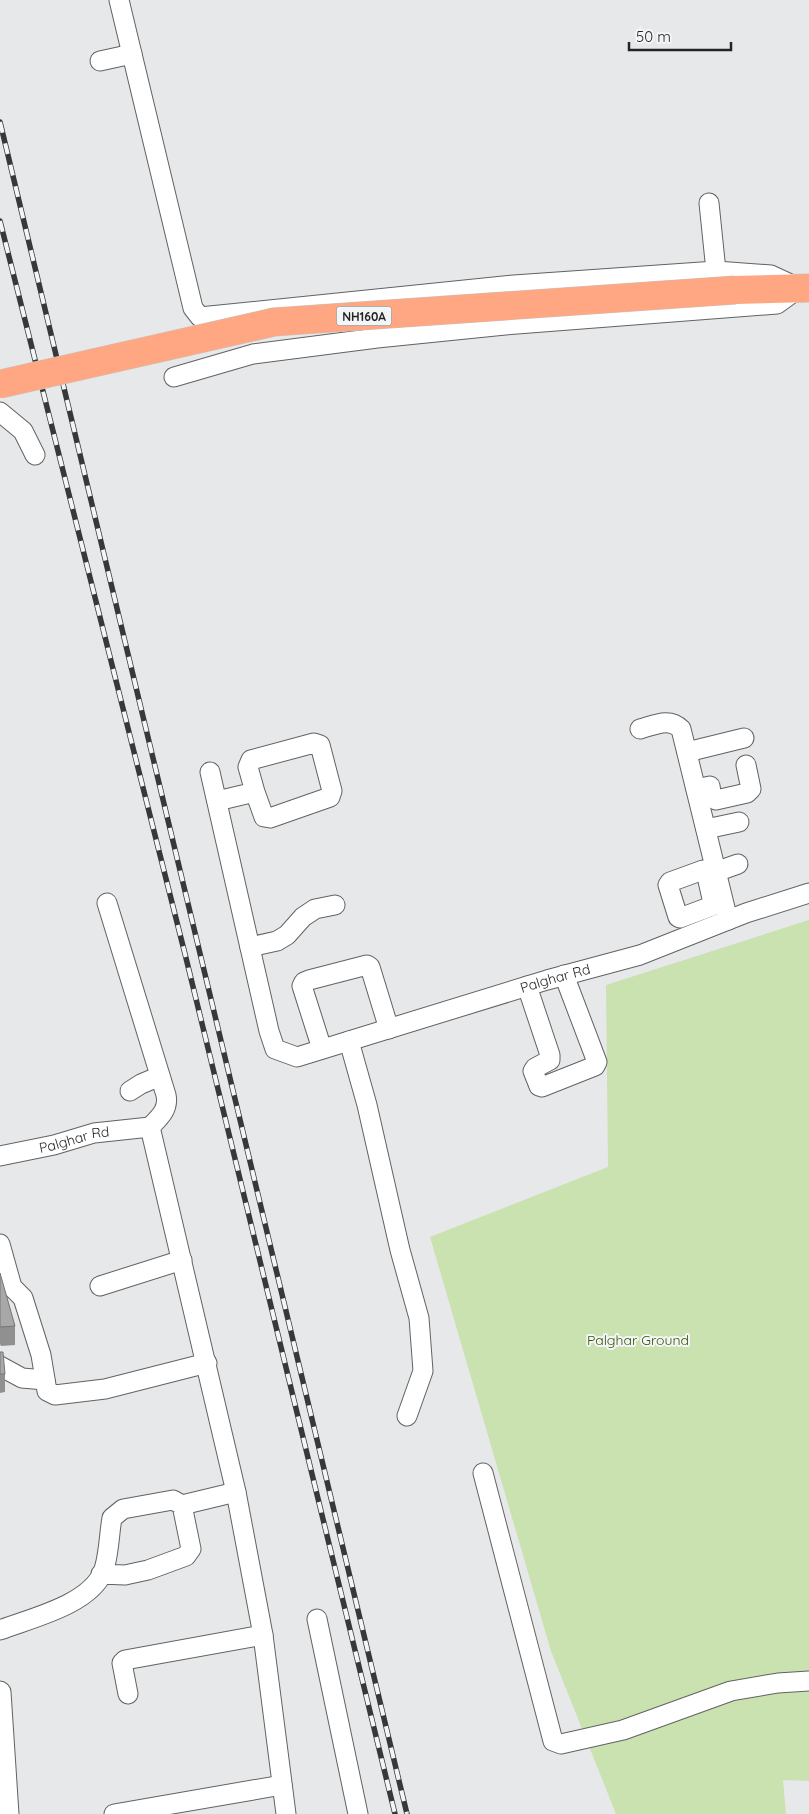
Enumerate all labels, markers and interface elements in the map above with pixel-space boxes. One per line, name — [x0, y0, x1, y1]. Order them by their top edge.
scale bar — [629, 20, 732, 52]
text: 50 m — [636, 27, 671, 46]
road number: NH160A — [336, 306, 392, 326]
street label: Palghar Rd — [518, 960, 592, 997]
street label: Palghar Rd — [37, 1122, 110, 1157]
park label: Palghar Ground — [587, 1331, 689, 1349]

